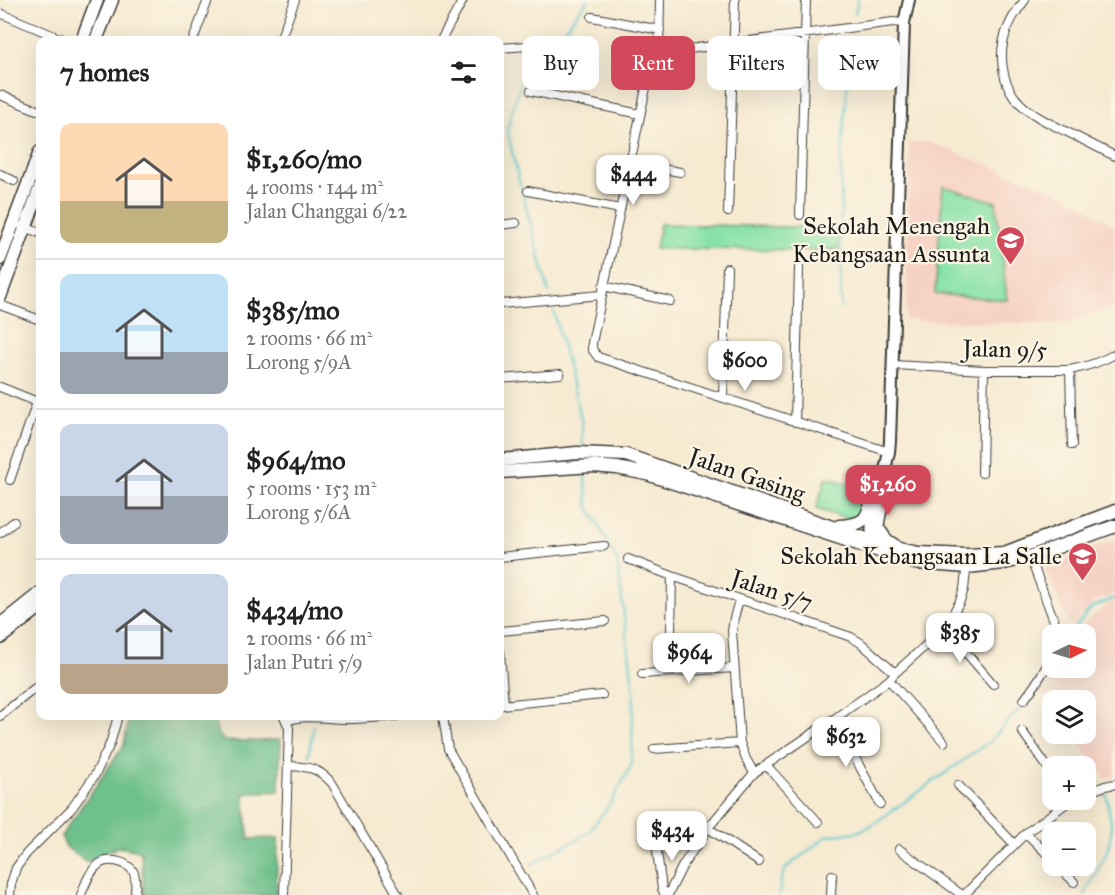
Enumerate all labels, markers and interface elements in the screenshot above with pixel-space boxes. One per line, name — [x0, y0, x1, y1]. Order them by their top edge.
chip: Buy — [522, 36, 599, 90]
chip: Rent — [611, 36, 695, 90]
chip: Filters — [707, 36, 806, 90]
chip: New — [818, 36, 900, 90]
text: 7 homes — [60, 56, 149, 88]
icon: filters — [447, 56, 480, 89]
text: $1,260/mo — [246, 143, 362, 175]
icon: home — [108, 147, 180, 219]
pin: $444 — [597, 155, 669, 206]
text: $444 — [610, 162, 656, 186]
text: 4 rooms · 144 m² — [246, 175, 383, 199]
text: Jalan Changgai 6/22 — [246, 199, 407, 223]
place label: Sekolah Menengah Kebangsaan Assunta — [792, 211, 991, 269]
school or university icon: Sekolah Menengah Kebangsaan Assunta — [995, 224, 1027, 266]
text: $385/mo — [246, 294, 340, 326]
icon: home — [108, 298, 180, 370]
text: 2 rooms · 66 m² — [246, 326, 372, 350]
street label: Jalan 9/5 — [959, 333, 1048, 365]
pin: $600 — [709, 341, 781, 392]
text: $600 — [722, 348, 768, 372]
text: Lorong 5/9A — [246, 350, 352, 374]
street label: Jalan Gasing — [682, 440, 810, 509]
text: $964/mo — [246, 444, 345, 476]
icon: home — [108, 448, 180, 520]
pin: $1,260 — [839, 465, 937, 516]
text: $1,260 — [860, 472, 916, 496]
text: 5 rooms · 153 m² — [246, 476, 376, 500]
text: Lorong 5/6A — [246, 500, 351, 524]
school or university icon: Sekolah Kebangsaan La Salle — [1067, 540, 1099, 582]
place label: Sekolah Kebangsaan La Salle — [780, 541, 1062, 571]
street label: Jalan 5/7 — [724, 562, 817, 617]
text: $434/mo — [246, 594, 343, 626]
icon: home — [108, 598, 180, 670]
pin: $385 — [924, 613, 996, 664]
text: $385 — [940, 620, 980, 644]
north arrow — [1042, 624, 1096, 678]
map controls — [1042, 624, 1096, 876]
text: 2 rooms · 66 m² — [246, 626, 372, 650]
pin: $964 — [653, 633, 725, 684]
text: $964 — [667, 640, 711, 664]
text: Jalan Putri 5/9 — [246, 650, 363, 674]
button: layers — [1042, 690, 1096, 744]
pin: $632 — [810, 717, 882, 768]
text: $632 — [826, 724, 866, 748]
button: + — [1042, 756, 1096, 810]
pin: $434 — [636, 811, 708, 862]
text: $434 — [651, 818, 693, 842]
button: − — [1042, 822, 1096, 876]

